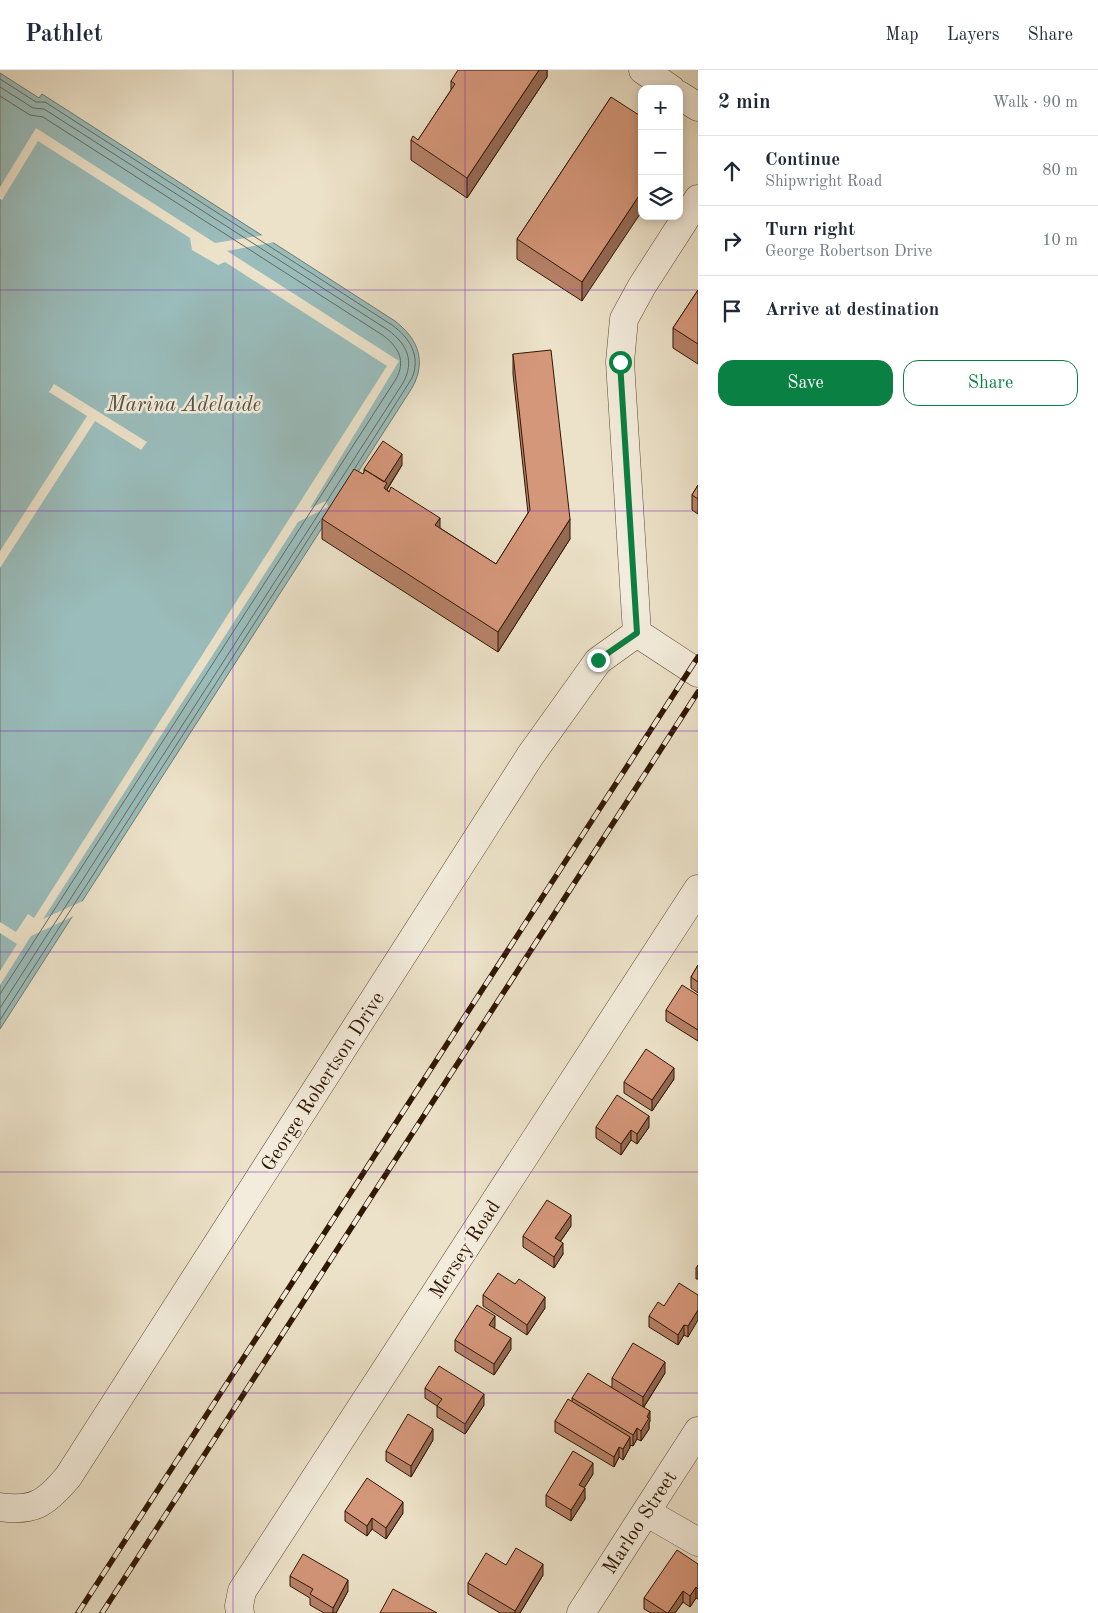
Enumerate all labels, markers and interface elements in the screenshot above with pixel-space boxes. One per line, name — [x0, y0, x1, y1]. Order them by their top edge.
text: Pathlet — [25, 23, 103, 47]
text: Map — [885, 26, 919, 44]
text: Layers — [947, 26, 999, 44]
text: Share — [1027, 26, 1073, 44]
map controls — [638, 85, 683, 220]
button: + — [638, 85, 683, 130]
text: 2 min — [718, 92, 771, 113]
text: Walk · 90 m — [992, 95, 1078, 111]
button: − — [638, 130, 683, 175]
text: Continue — [765, 151, 840, 170]
icon: ahead — [718, 157, 746, 185]
text: 80 m — [1042, 163, 1078, 179]
text: Shipwright Road — [765, 174, 882, 190]
button: layers — [638, 175, 683, 220]
text: Turn right — [765, 221, 855, 240]
icon: right — [718, 227, 746, 255]
text: 10 m — [1042, 233, 1078, 249]
text: George Robertson Drive — [765, 244, 932, 260]
icon: arrive — [718, 297, 746, 325]
text: Arrive at destination — [765, 301, 939, 320]
route start — [609, 351, 632, 374]
button: Save — [718, 360, 893, 406]
button: Share — [903, 360, 1078, 406]
water label: Marina Adelaide — [106, 395, 261, 416]
route end — [587, 649, 610, 672]
street label: George Robertson Drive — [258, 989, 389, 1175]
street label: Mersey Road — [427, 1197, 505, 1303]
street label: Marloo Street — [600, 1468, 681, 1578]

